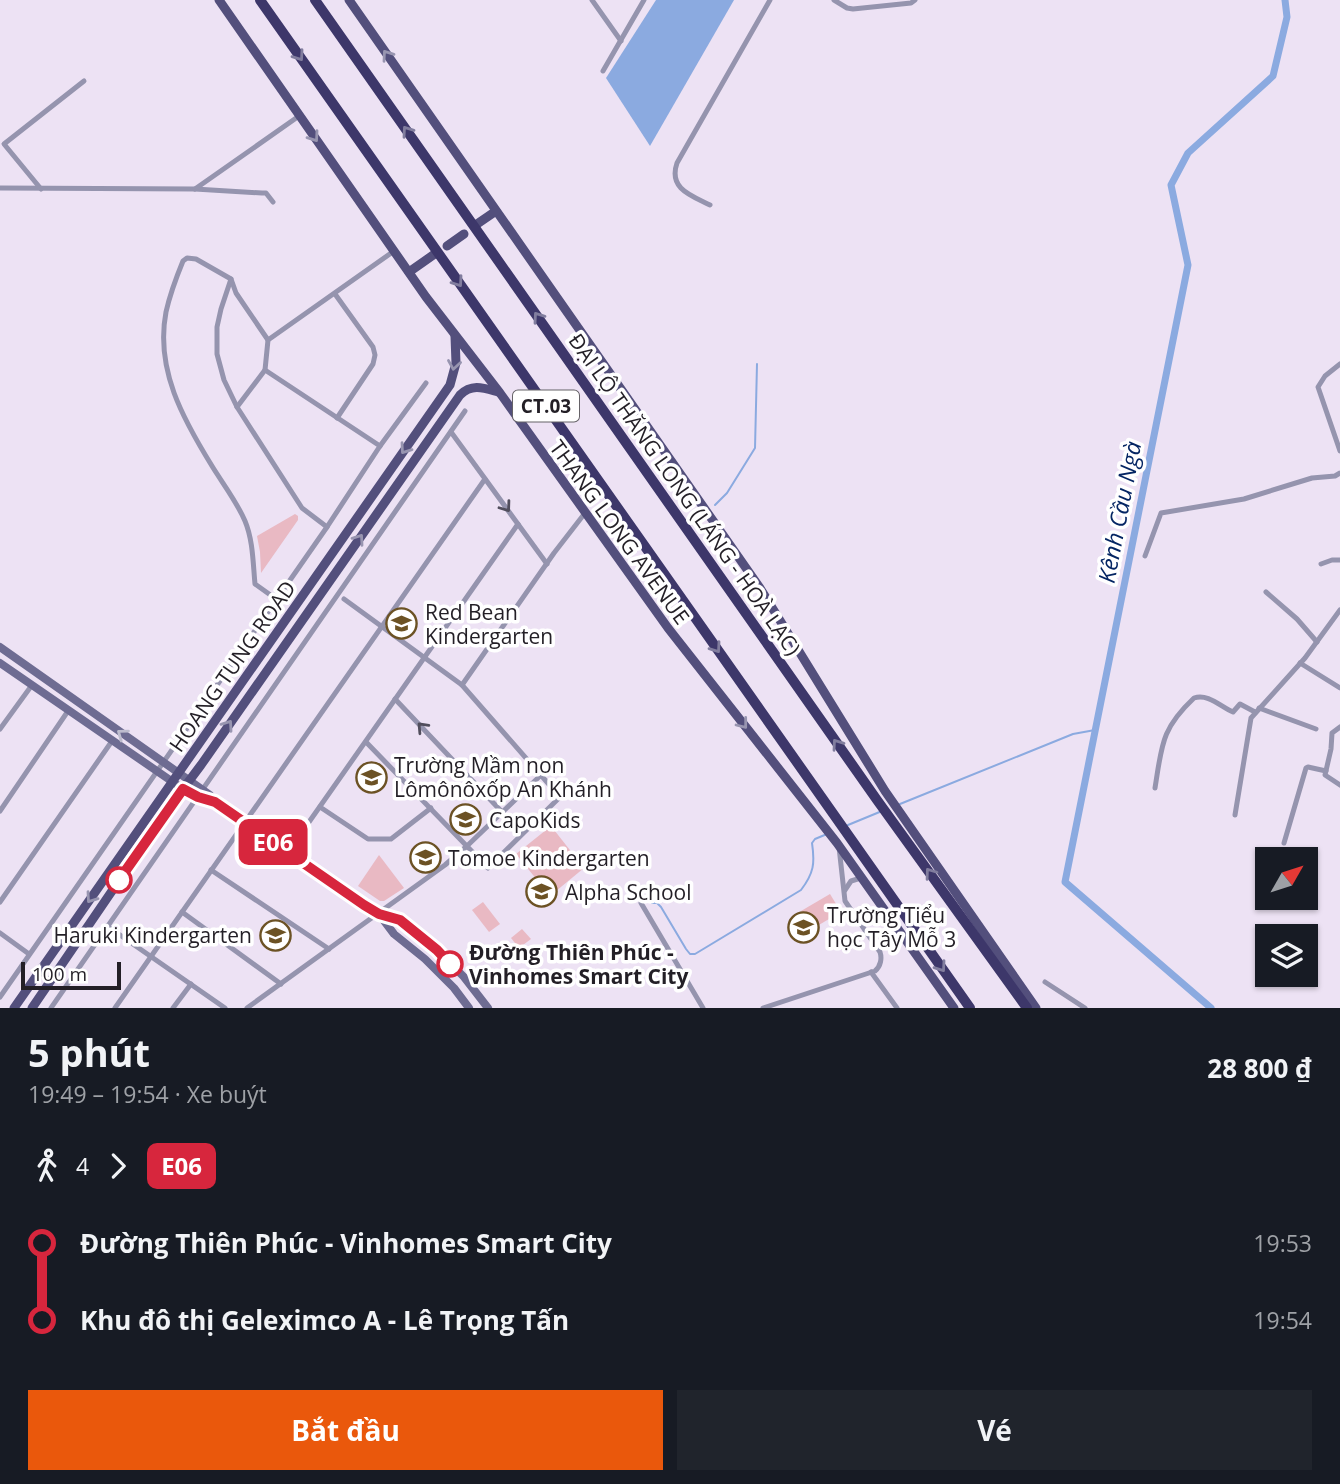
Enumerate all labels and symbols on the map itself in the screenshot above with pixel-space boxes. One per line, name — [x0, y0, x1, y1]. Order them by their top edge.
one-way arrow — [291, 48, 303, 61]
one-way arrow — [383, 50, 395, 63]
one-way arrow — [403, 126, 415, 139]
one-way arrow — [306, 129, 318, 142]
one-way arrow — [450, 274, 463, 287]
one-way arrow — [534, 312, 546, 325]
street label: ĐẠI LỘ THĂNG LONG (LÁNG - HOÀ LẠC) — [563, 328, 807, 660]
one-way arrow — [447, 359, 462, 371]
road number: CT.03 — [513, 390, 579, 422]
street label: THANG LONG AVENUE — [544, 434, 696, 630]
water label: Kênh Cầu Ngà — [1090, 438, 1148, 586]
one-way arrow — [401, 441, 413, 454]
one-way arrow — [498, 500, 510, 512]
one-way arrow — [351, 534, 363, 547]
street label: HOANG TUNG ROAD — [162, 575, 302, 757]
place label: Red Bean Kindergarten — [425, 598, 553, 650]
school or university icon: Red Bean Kindergarten — [385, 607, 419, 641]
one-way arrow — [708, 640, 720, 653]
one-way arrow — [735, 716, 747, 729]
one-way arrow — [220, 720, 233, 733]
one-way arrow — [418, 722, 431, 735]
one-way arrow — [118, 730, 130, 742]
one-way arrow — [833, 739, 845, 752]
place label: Trường Mầm non Lômônôxốp An Khánh — [394, 751, 612, 803]
school or university icon: Trường Mầm non Lômônôxốp An Khánh — [354, 760, 388, 794]
school or university icon: CapoKids — [449, 803, 483, 837]
place label: CapoKids — [489, 806, 580, 834]
line badge: E06 — [233, 819, 313, 865]
school or university icon: Tomoe Kindergarten — [408, 841, 442, 875]
place label: Tomoe Kindergarten — [448, 844, 650, 872]
north arrow — [1255, 847, 1318, 910]
unlabelled marker — [106, 867, 132, 893]
one-way arrow — [925, 868, 938, 881]
school or university icon: Alpha School — [525, 875, 559, 909]
place label: Alpha School — [565, 878, 691, 906]
one-way arrow — [87, 890, 99, 903]
place label: Trường Tiểu học Tây Mỗ 3 — [827, 901, 956, 953]
school or university icon: Trường Tiểu học Tây Mỗ 3 — [787, 910, 821, 944]
school or university icon: Haruki Kindergarten — [258, 918, 292, 952]
place label: Haruki Kindergarten — [54, 921, 252, 949]
place label: Đường Thiên Phúc - Vinhomes Smart City — [469, 938, 688, 990]
marker: Đường Thiên Phúc - Vinhomes Smart City — [437, 951, 463, 977]
scale bar — [21, 959, 121, 991]
one-way arrow — [933, 959, 945, 972]

